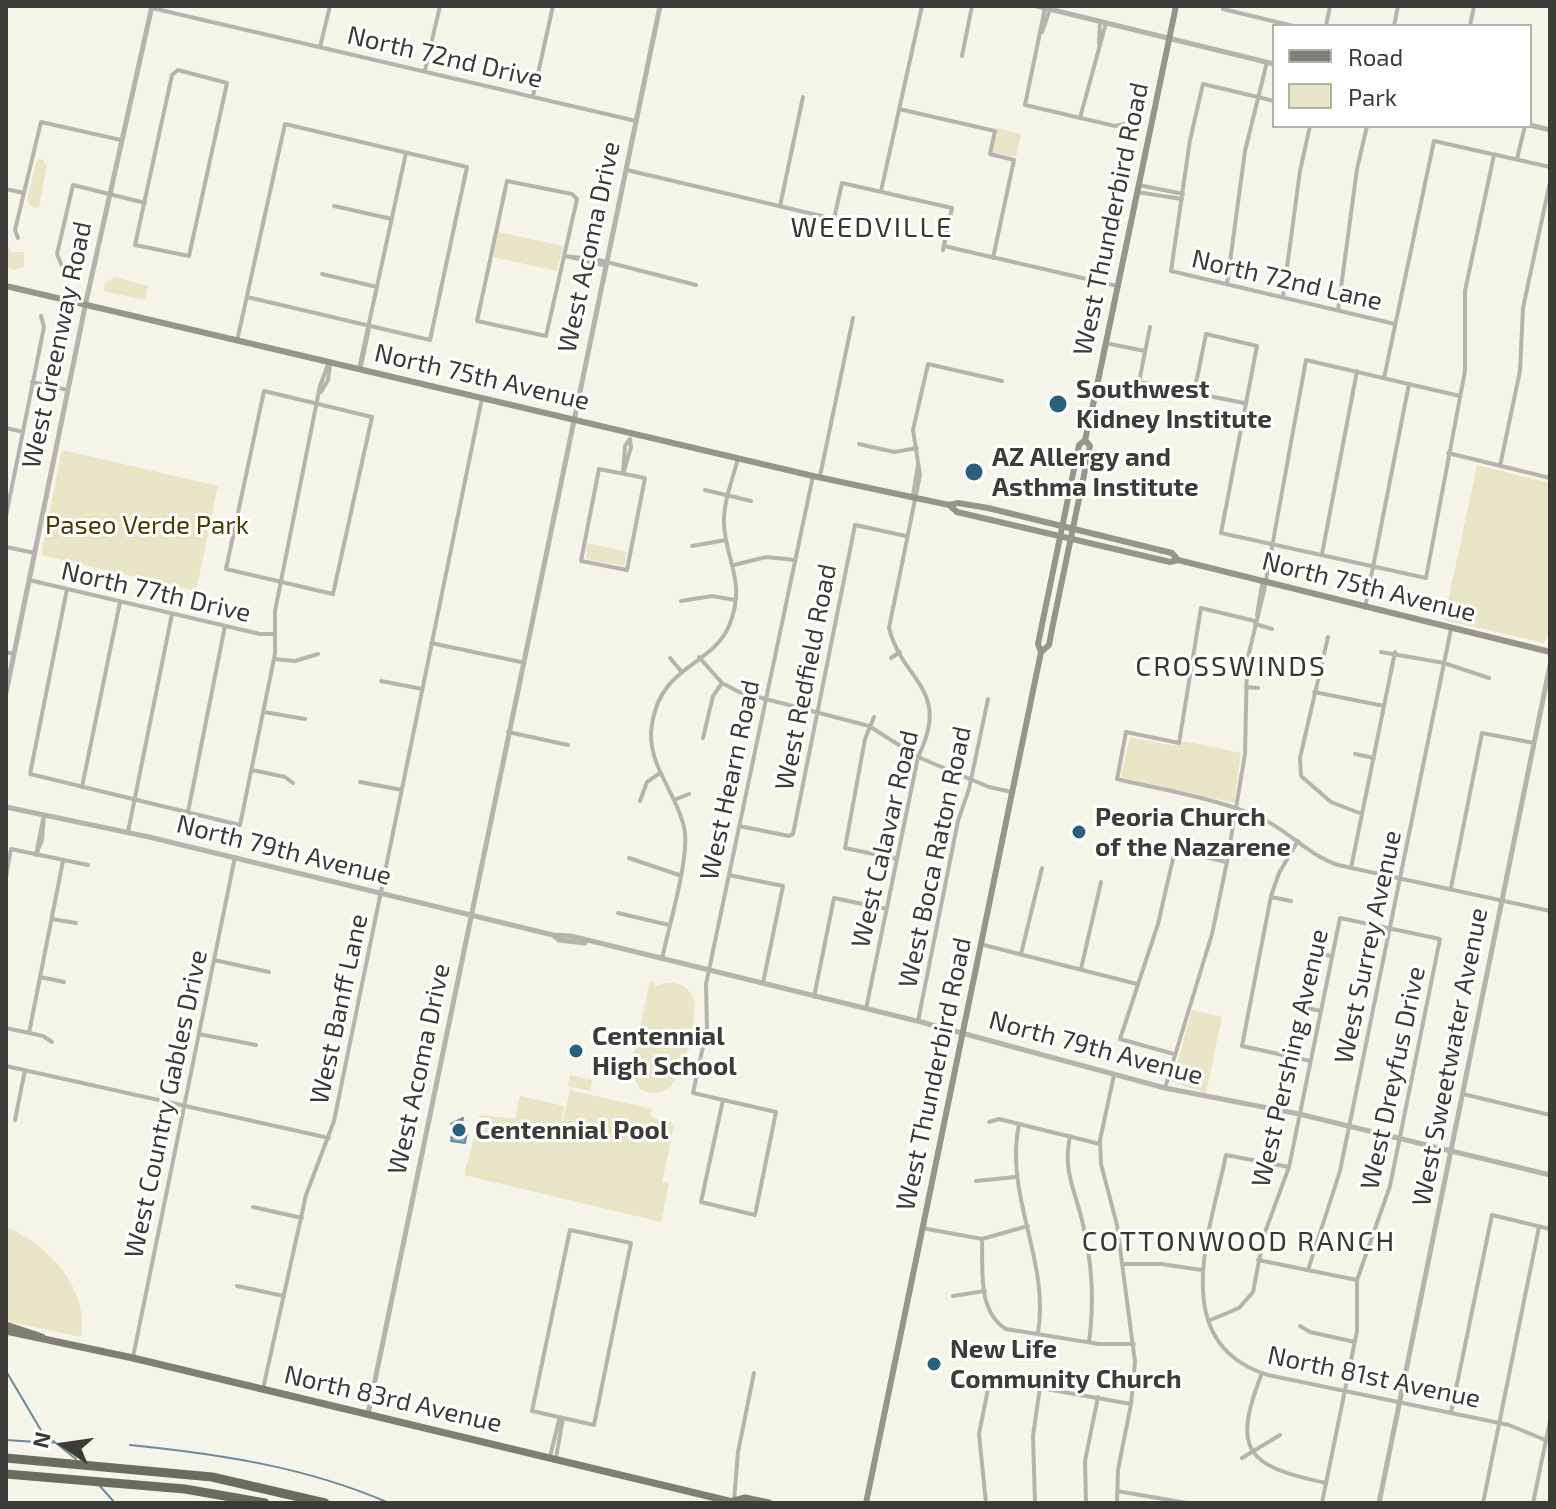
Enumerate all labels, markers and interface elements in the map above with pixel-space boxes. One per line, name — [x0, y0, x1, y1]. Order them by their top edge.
street label: North 72nd Drive — [344, 19, 546, 95]
legend — [1272, 24, 1532, 128]
text: Road — [1348, 42, 1403, 71]
street label: West Thunderbird Road — [1067, 80, 1155, 358]
text: Park — [1348, 82, 1397, 111]
street label: West Acoma Drive — [551, 139, 627, 355]
district label: WEEDVILLE — [790, 211, 954, 245]
street label: West Greenway Road — [16, 219, 98, 471]
street label: North 72nd Lane — [1189, 243, 1385, 317]
street label: North 75th Avenue — [372, 337, 592, 417]
place label: Southwest Kidney Institute — [1076, 373, 1272, 434]
marker: Southwest Kidney Institute — [1047, 393, 1069, 415]
place label: AZ Allergy and Asthma Institute — [992, 441, 1199, 502]
marker: AZ Allergy and Asthma Institute — [963, 461, 985, 483]
park label: Paseo Verde Park — [45, 509, 249, 541]
street label: North 75th Avenue — [1259, 545, 1479, 629]
street label: North 77th Drive — [58, 555, 254, 629]
street label: West Redfield Road — [769, 561, 843, 793]
district label: CROSSWINDS — [1135, 650, 1327, 684]
street label: West Hearn Road — [694, 677, 766, 883]
street label: West Boca Raton Road — [892, 723, 978, 991]
street label: West Calavar Road — [845, 727, 925, 951]
place label: Peoria Church of the Nazarene — [1095, 801, 1291, 862]
street label: North 79th Avenue — [173, 808, 395, 892]
marker: Peoria Church of the Nazarene — [1070, 823, 1088, 841]
street label: West Surrey Avenue — [1328, 828, 1408, 1066]
street label: West Sweetwater Avenue — [1406, 905, 1494, 1209]
street label: West Banff Lane — [304, 911, 374, 1107]
street label: West Pershing Avenue — [1245, 926, 1335, 1190]
street label: West Thunderbird Road — [890, 935, 978, 1213]
street label: West Country Gables Drive — [118, 947, 214, 1261]
street label: West Acoma Drive — [381, 961, 457, 1177]
street label: West Dreyfus Drive — [1354, 964, 1432, 1192]
street label: North 79th Avenue — [985, 1004, 1207, 1092]
place label: Centennial High School — [592, 1020, 737, 1082]
marker: Centennial High School — [567, 1042, 585, 1060]
place label: Centennial Pool — [475, 1114, 668, 1146]
marker: Centennial Pool — [450, 1121, 468, 1139]
district label: COTTONWOOD RANCH — [1082, 1225, 1396, 1259]
place label: New Life Community Church — [950, 1333, 1182, 1394]
street label: North 81st Avenue — [1265, 1339, 1483, 1415]
marker: New Life Community Church — [925, 1355, 943, 1373]
street label: North 83rd Avenue — [281, 1359, 505, 1439]
north arrow — [24, 1405, 104, 1485]
text: N — [26, 1429, 55, 1450]

